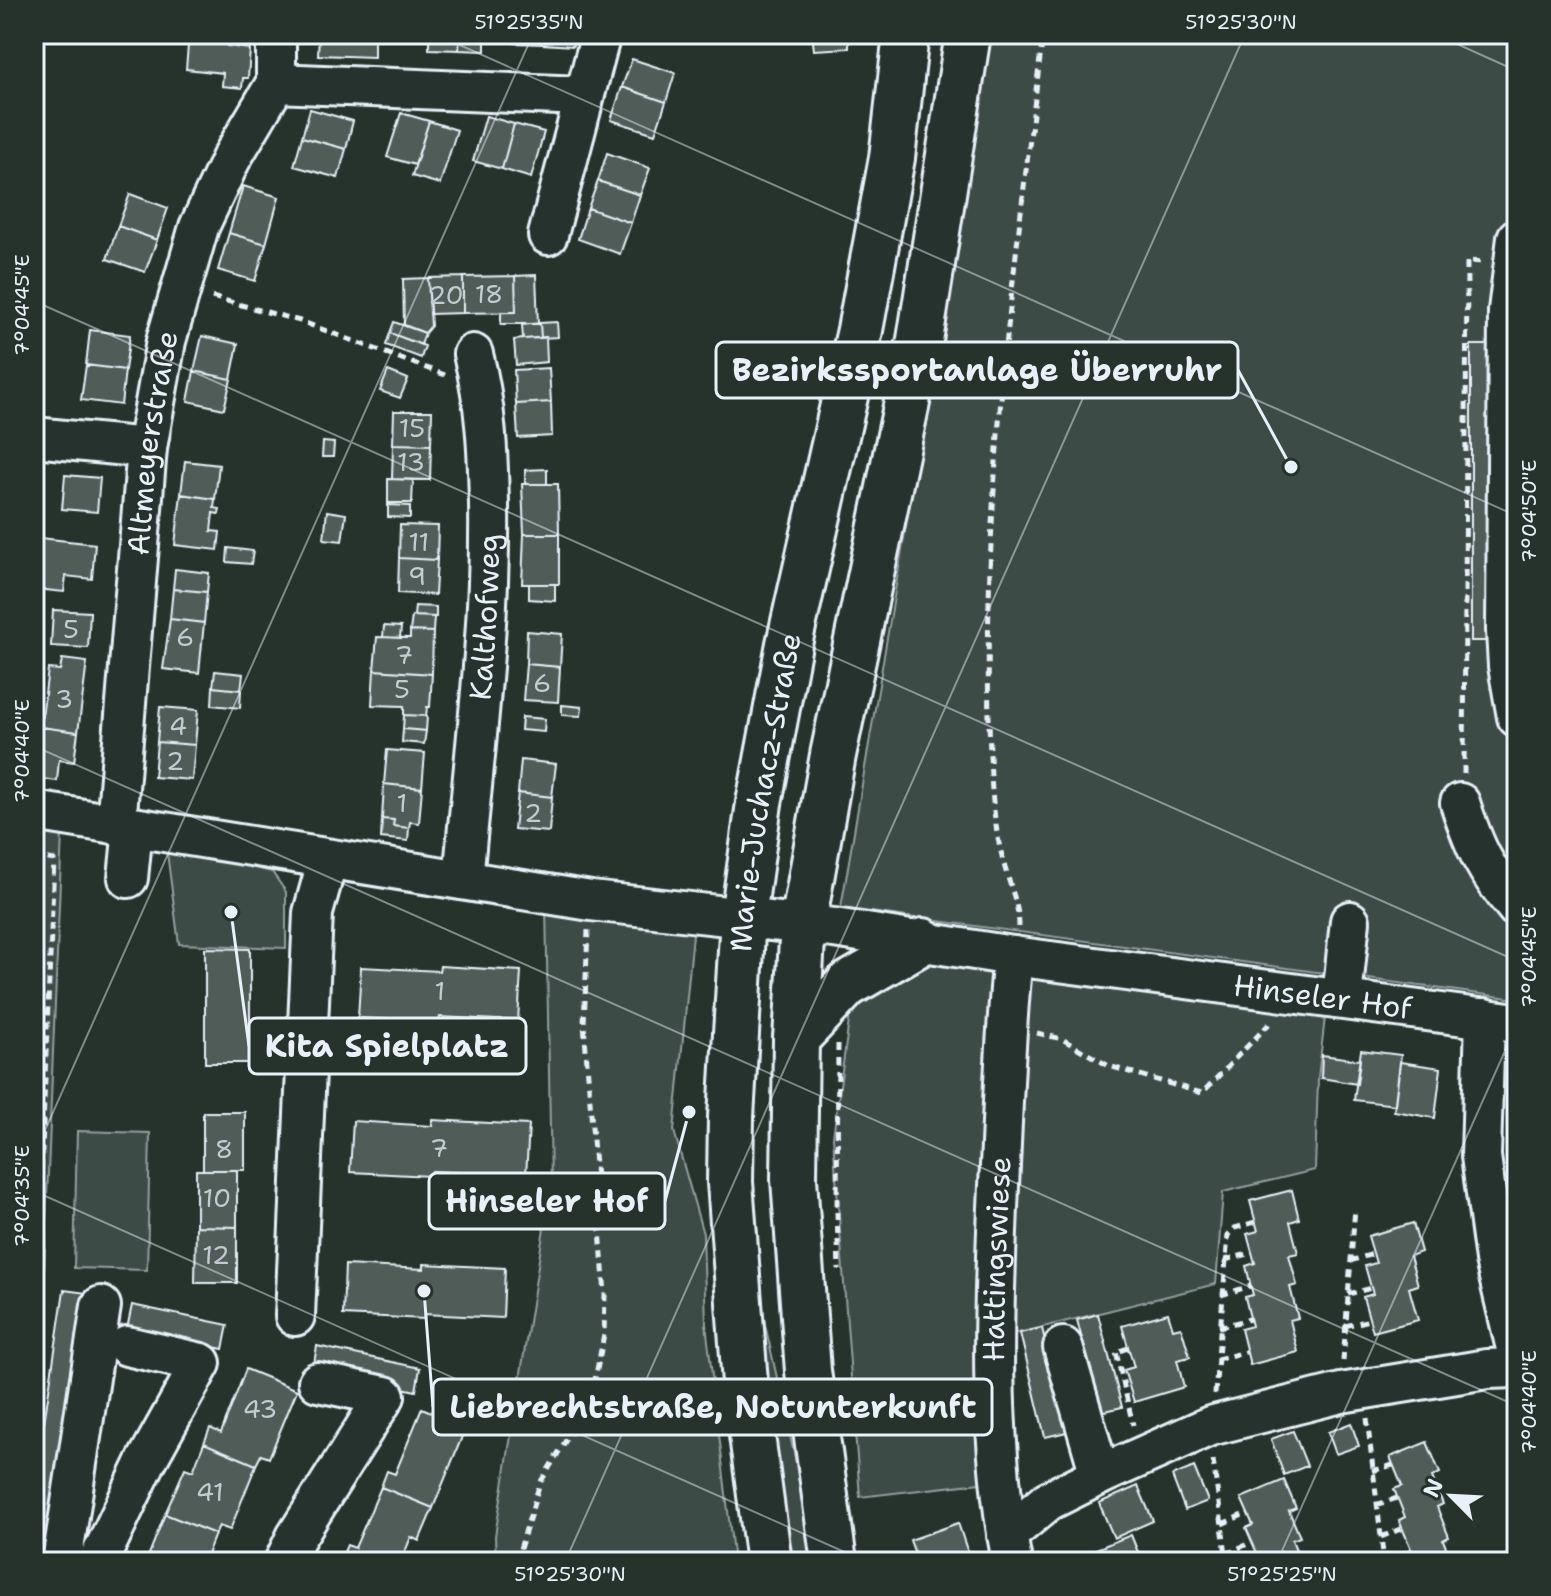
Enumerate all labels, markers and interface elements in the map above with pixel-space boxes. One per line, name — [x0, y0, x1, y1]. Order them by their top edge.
text: 51°25'35"N — [474, 9, 584, 35]
text: 51°25'30"N — [1185, 9, 1297, 35]
text: 7°04'45"E — [9, 254, 35, 356]
house number: 18 — [475, 276, 503, 311]
house number: 20 — [428, 277, 464, 312]
street label: Altmeyerstraße — [117, 325, 188, 557]
callout: Bezirkssportanlage Überruhr — [716, 342, 1238, 398]
text: Bezirkssportanlage Überruhr — [732, 348, 1222, 391]
house number: 15 — [399, 410, 425, 445]
house number: 13 — [397, 444, 425, 479]
text: 7°04'50"E — [1516, 459, 1542, 563]
house number: 11 — [409, 524, 429, 559]
street label: Kalthofweg — [459, 534, 509, 702]
house number: 9 — [408, 558, 426, 593]
house number: 5 — [63, 611, 79, 646]
house number: 6 — [176, 619, 194, 654]
street label: Marie-Juchacz-Straße — [720, 629, 811, 953]
house number: 7 — [395, 637, 413, 672]
house number: 6 — [533, 665, 551, 700]
house number: 5 — [394, 671, 410, 706]
house number: 3 — [55, 681, 73, 716]
text: 7°04'40"E — [9, 699, 35, 803]
house number: 4 — [169, 708, 187, 743]
house number: 2 — [166, 743, 184, 778]
house number: 1 — [397, 785, 407, 820]
house number: 2 — [524, 795, 542, 830]
text: 7°04'45"E — [1516, 906, 1542, 1008]
street label: Hinseler Hof — [1231, 964, 1415, 1029]
house number: 1 — [435, 973, 445, 1008]
callout: Kita Spielplatz — [249, 1018, 526, 1074]
text: Kita Spielplatz — [265, 1024, 509, 1067]
house number: 7 — [430, 1130, 448, 1165]
house number: 8 — [215, 1131, 233, 1166]
text: 7°04'35"E — [9, 1145, 35, 1247]
street label: Hattingswiese — [973, 1155, 1020, 1362]
callout: Hinseler Hof — [429, 1173, 665, 1229]
text: Hinseler Hof — [445, 1179, 649, 1222]
house number: 10 — [203, 1180, 231, 1215]
house number: 12 — [202, 1237, 230, 1272]
text: 7°04'40"E — [1516, 1350, 1542, 1454]
callout: Liebrechtstraße, Notunterkunft — [433, 1379, 992, 1435]
text: Liebrechtstraße, Notunterkunft — [449, 1385, 977, 1428]
house number: 43 — [243, 1391, 277, 1426]
north arrow — [1411, 1456, 1491, 1536]
house number: 41 — [196, 1474, 224, 1509]
text: N — [1416, 1474, 1450, 1502]
text: 51°25'30"N — [514, 1561, 626, 1587]
text: 51°25'25"N — [1227, 1561, 1337, 1587]

